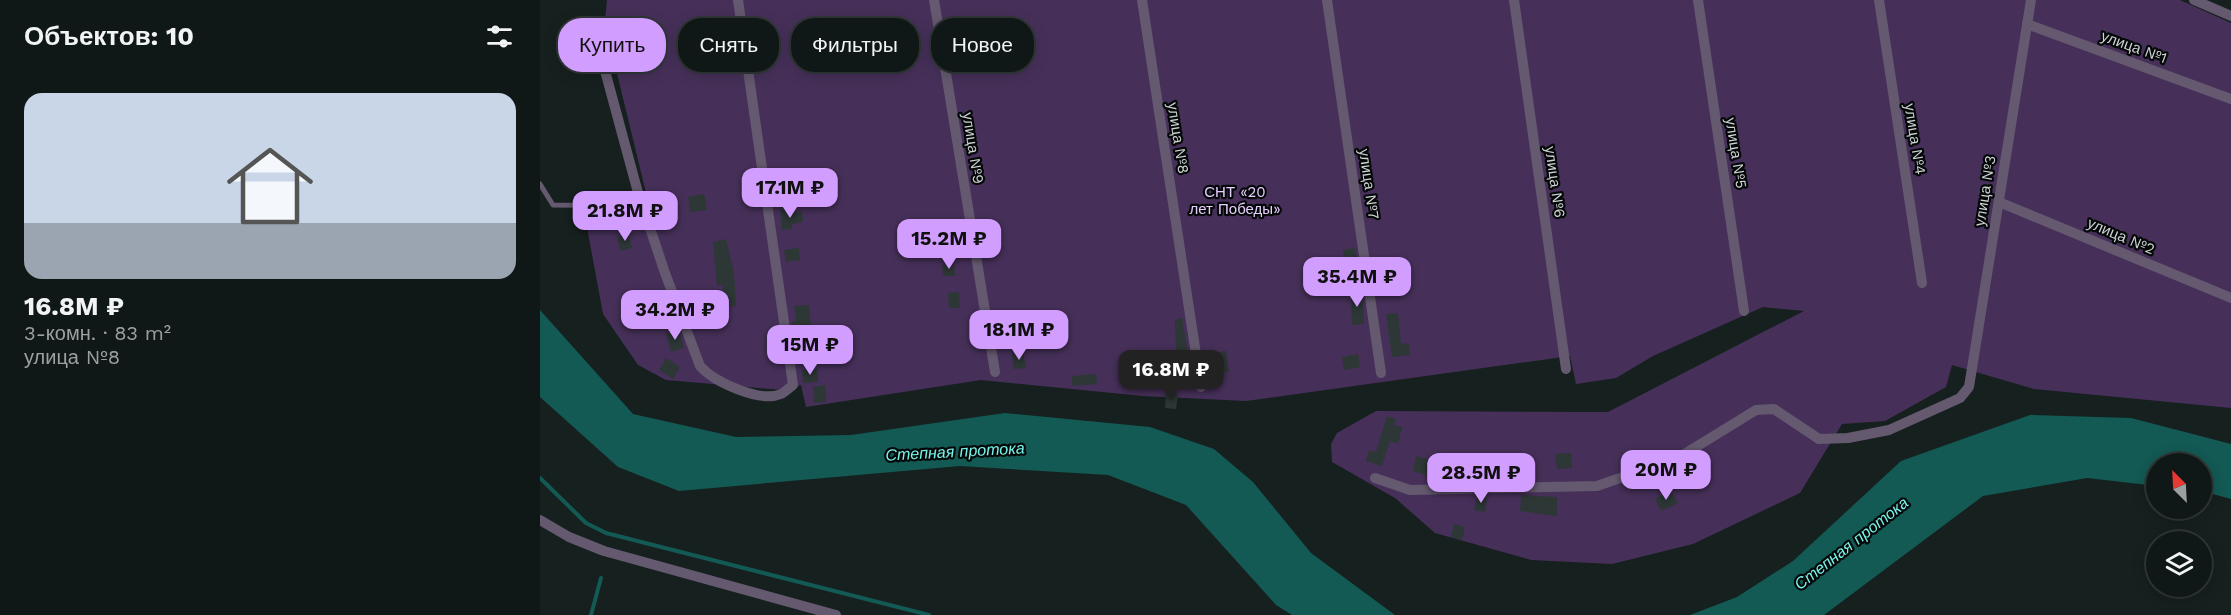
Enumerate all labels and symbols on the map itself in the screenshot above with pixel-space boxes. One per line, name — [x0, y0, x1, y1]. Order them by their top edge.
street label: улица №1 — [2099, 27, 2169, 67]
street label: улица №8 — [1163, 101, 1193, 175]
street label: улица №4 — [1900, 102, 1930, 176]
street label: улица №9 — [958, 111, 988, 185]
street label: улица №5 — [1722, 116, 1750, 190]
street label: улица №6 — [1541, 145, 1569, 219]
street label: улица №7 — [1355, 148, 1383, 220]
street label: улица №3 — [1971, 154, 1999, 228]
pin: 17.1M ₽ — [735, 168, 845, 219]
park label: СНТ «20 лет Победы» — [1189, 183, 1281, 218]
pin: 21.8M ₽ — [570, 191, 680, 242]
street label: улица №2 — [2085, 214, 2157, 258]
pin: 15.2M ₽ — [894, 219, 1004, 270]
pin: 35.4M ₽ — [1302, 257, 1412, 308]
pin: 34.2M ₽ — [620, 290, 730, 341]
pin: 18.1M ₽ — [964, 310, 1074, 361]
pin: 15M ₽ — [768, 325, 852, 376]
pin: 16.8M ₽ — [1116, 350, 1226, 401]
water label: Степная протока — [885, 438, 1025, 465]
pin: 20M ₽ — [1624, 450, 1708, 501]
pin: 28.5M ₽ — [1426, 453, 1536, 504]
north arrow — [2146, 453, 2212, 519]
water label: Степная протока — [1791, 493, 1912, 594]

